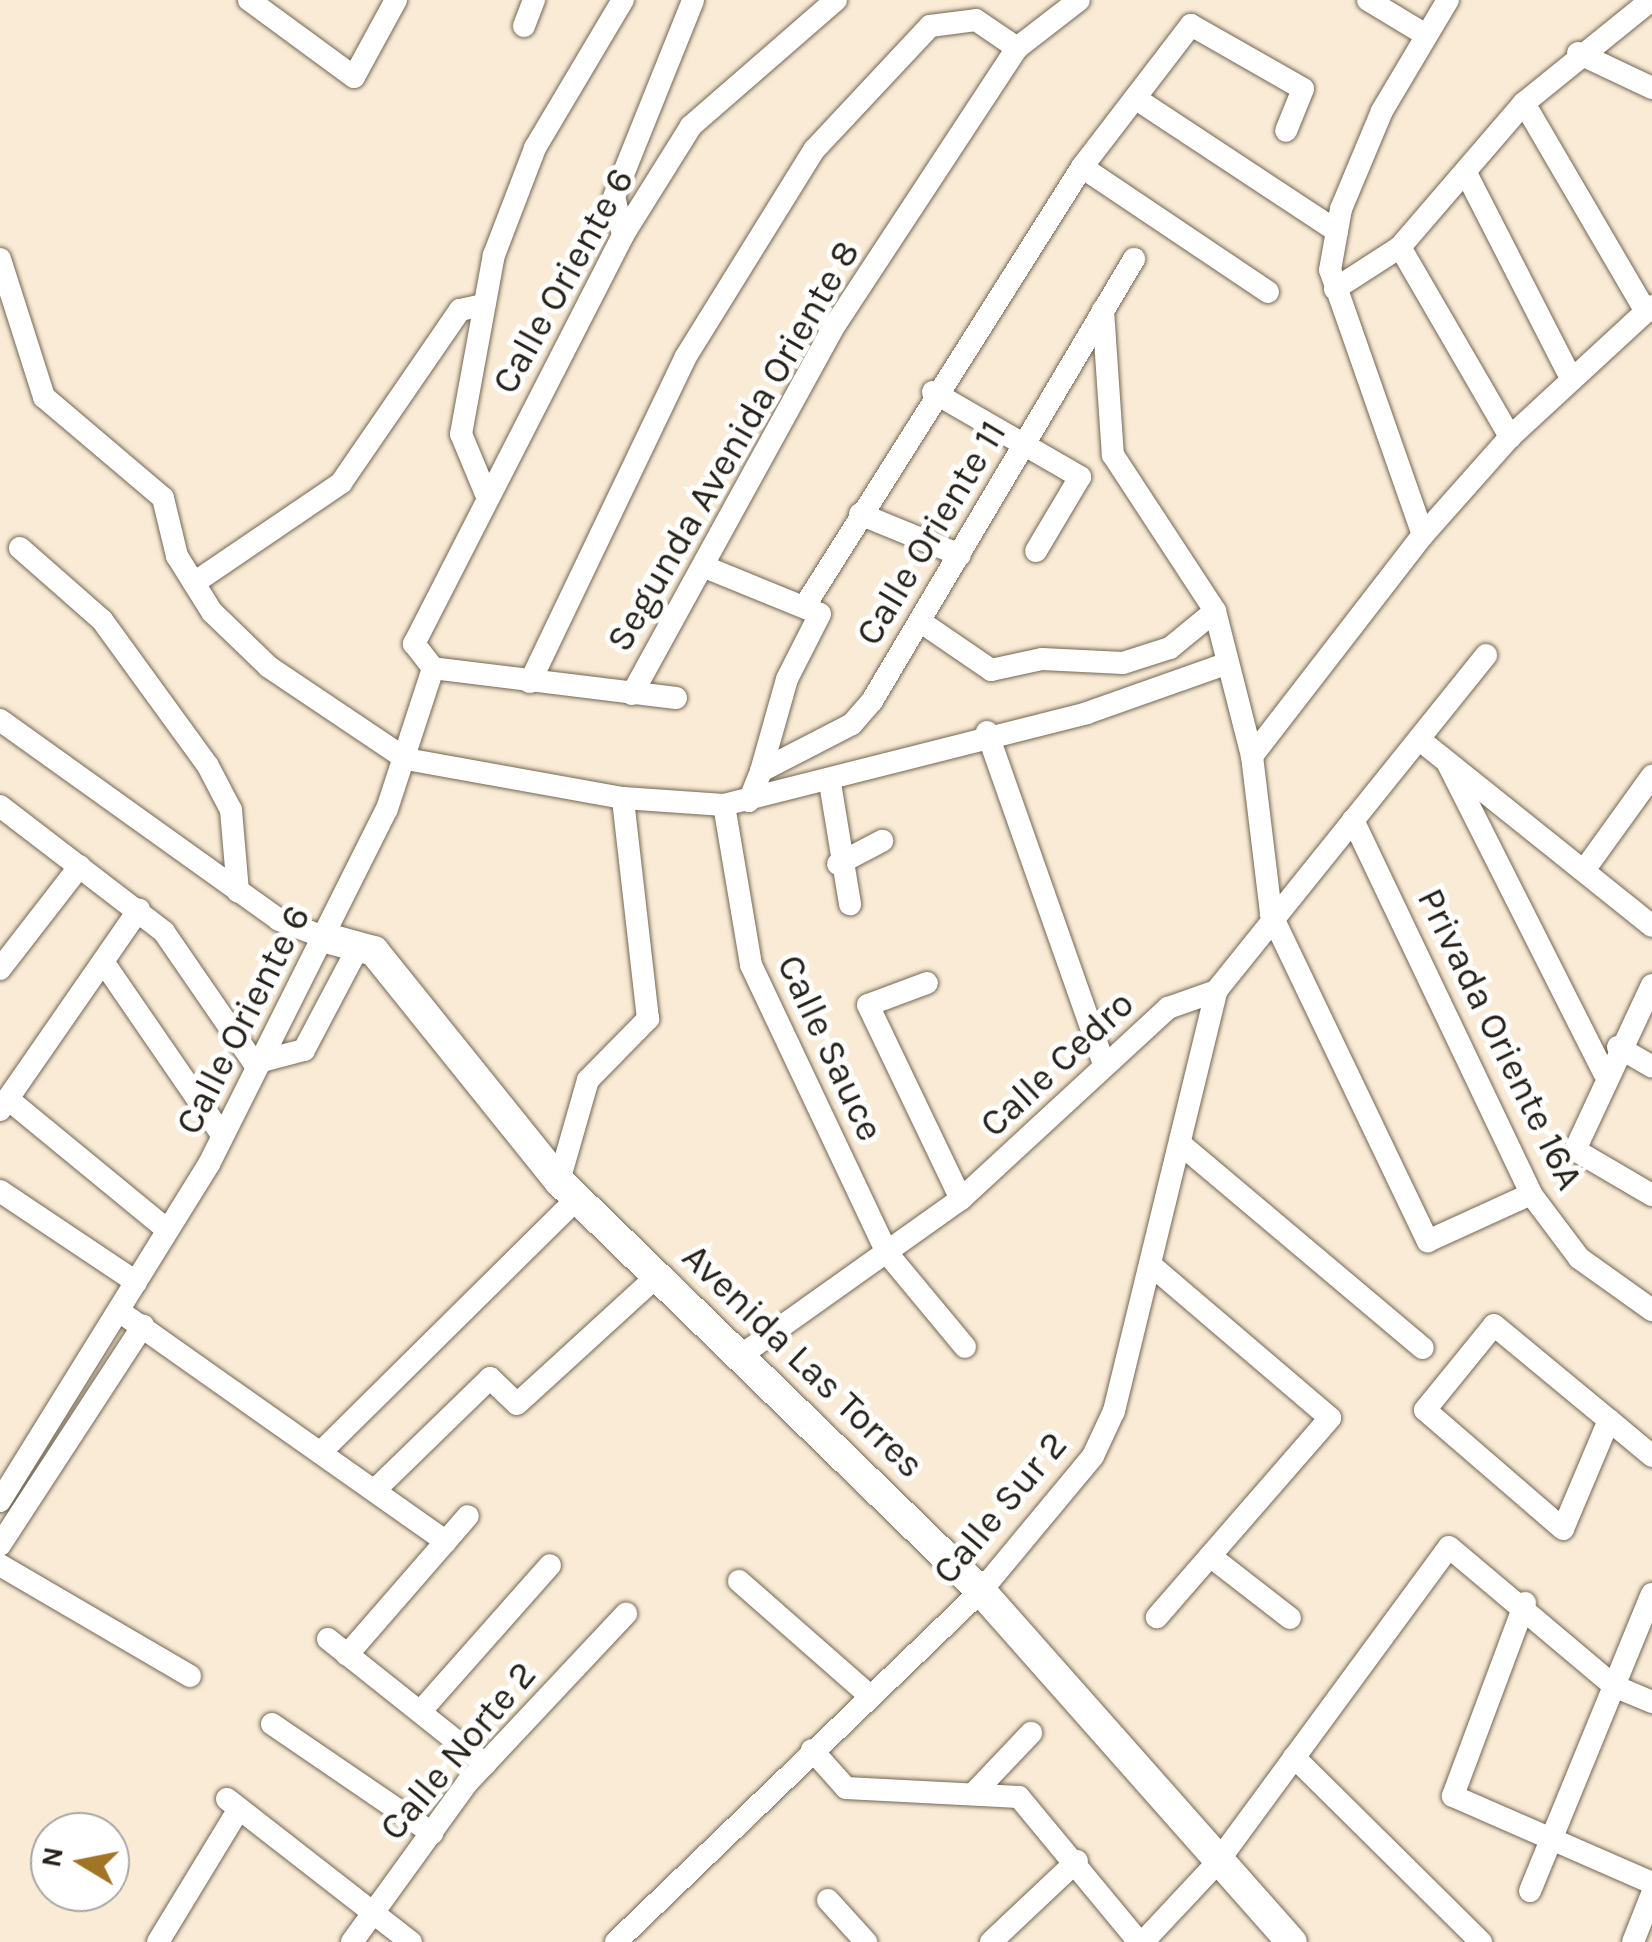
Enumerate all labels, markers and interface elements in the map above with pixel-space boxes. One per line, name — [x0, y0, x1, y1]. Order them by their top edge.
street label: Calle Oriente 6 — [482, 160, 644, 402]
street label: Segunda Avenida Oriente 8 — [597, 232, 869, 660]
street label: Calle Oriente 11 — [846, 412, 1016, 654]
street label: Privada Oriente 16A — [1407, 881, 1593, 1197]
street label: Calle Oriente 6 — [166, 898, 320, 1142]
street label: Calle Sauce — [767, 948, 893, 1148]
street label: Calle Cedro — [971, 981, 1143, 1147]
street label: Avenida Las Torres — [673, 1234, 933, 1488]
street label: Calle Sur 2 — [923, 1423, 1077, 1593]
street label: Calle Norte 2 — [370, 1652, 546, 1850]
north arrow — [30, 1812, 130, 1912]
text: N — [34, 1844, 70, 1870]

